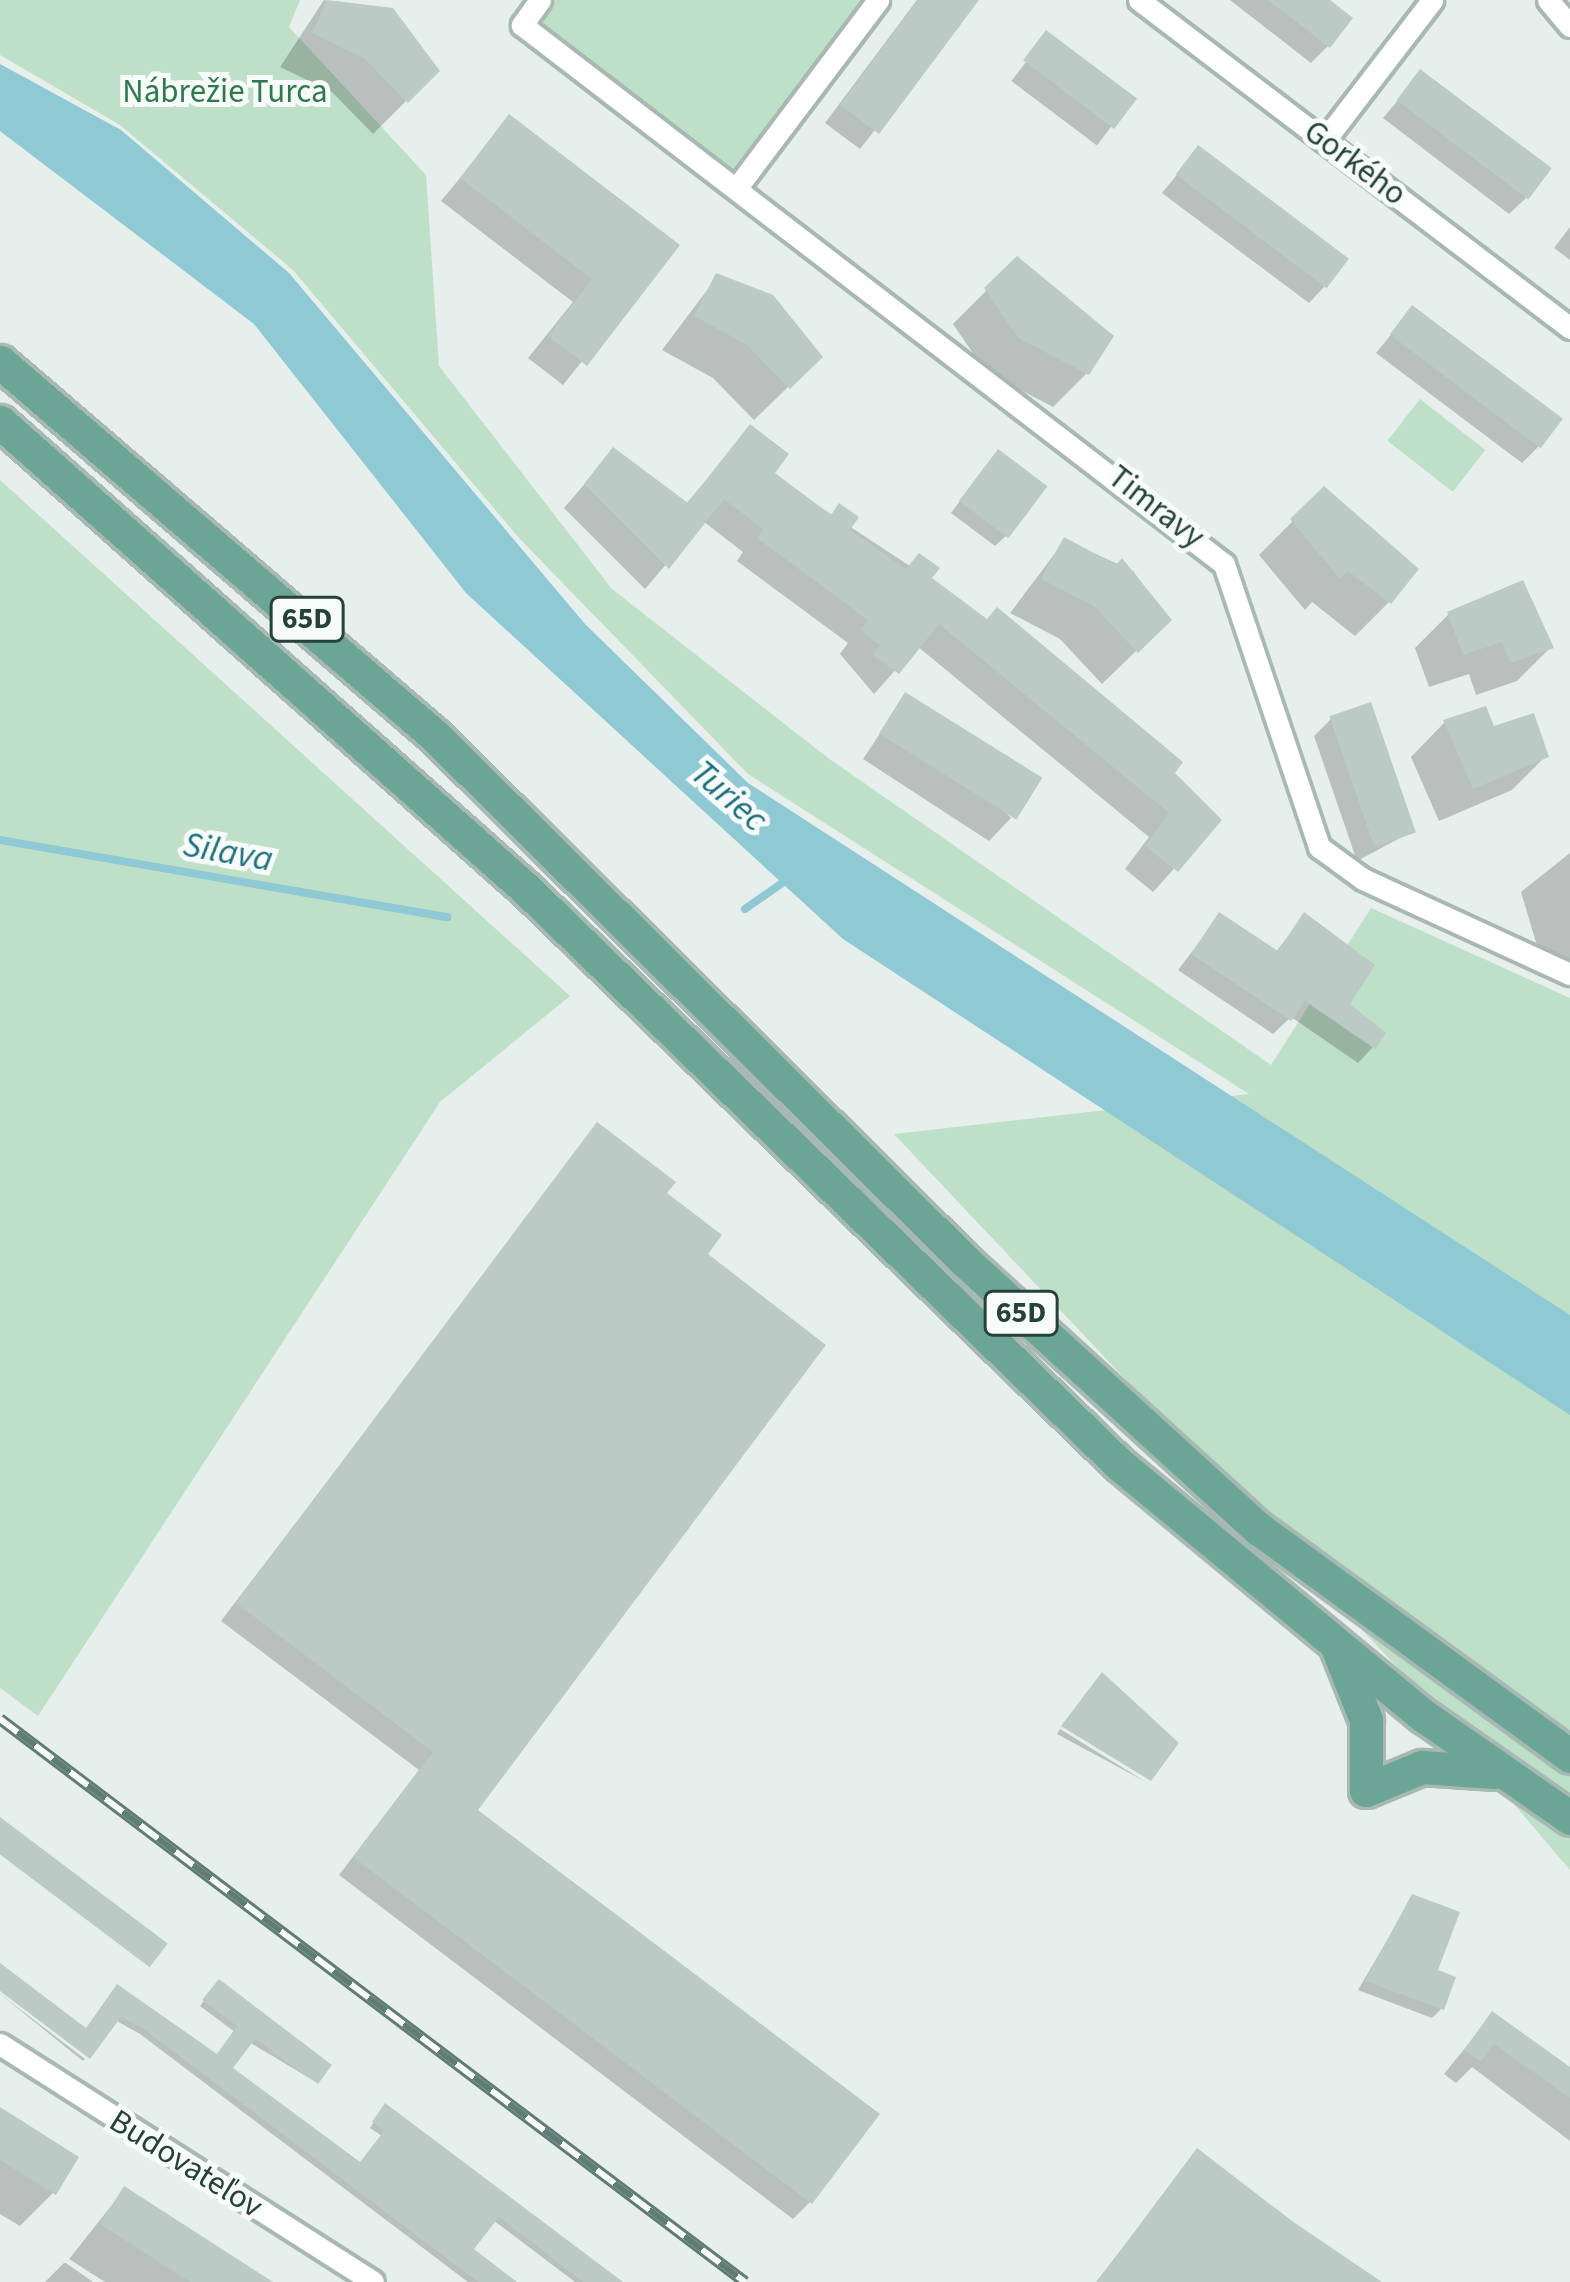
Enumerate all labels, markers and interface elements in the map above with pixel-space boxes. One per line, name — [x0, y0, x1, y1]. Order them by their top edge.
park label: Nábrežie Turca — [122, 72, 328, 112]
street label: Gorkého — [1296, 112, 1414, 214]
street label: Timravy — [1100, 457, 1212, 557]
road number: 65D — [268, 595, 346, 643]
water label: Turiec — [682, 751, 776, 841]
water label: Silava — [180, 823, 276, 881]
road number: 65D — [982, 1289, 1060, 1337]
street label: Budovateľov — [102, 2101, 270, 2227]

